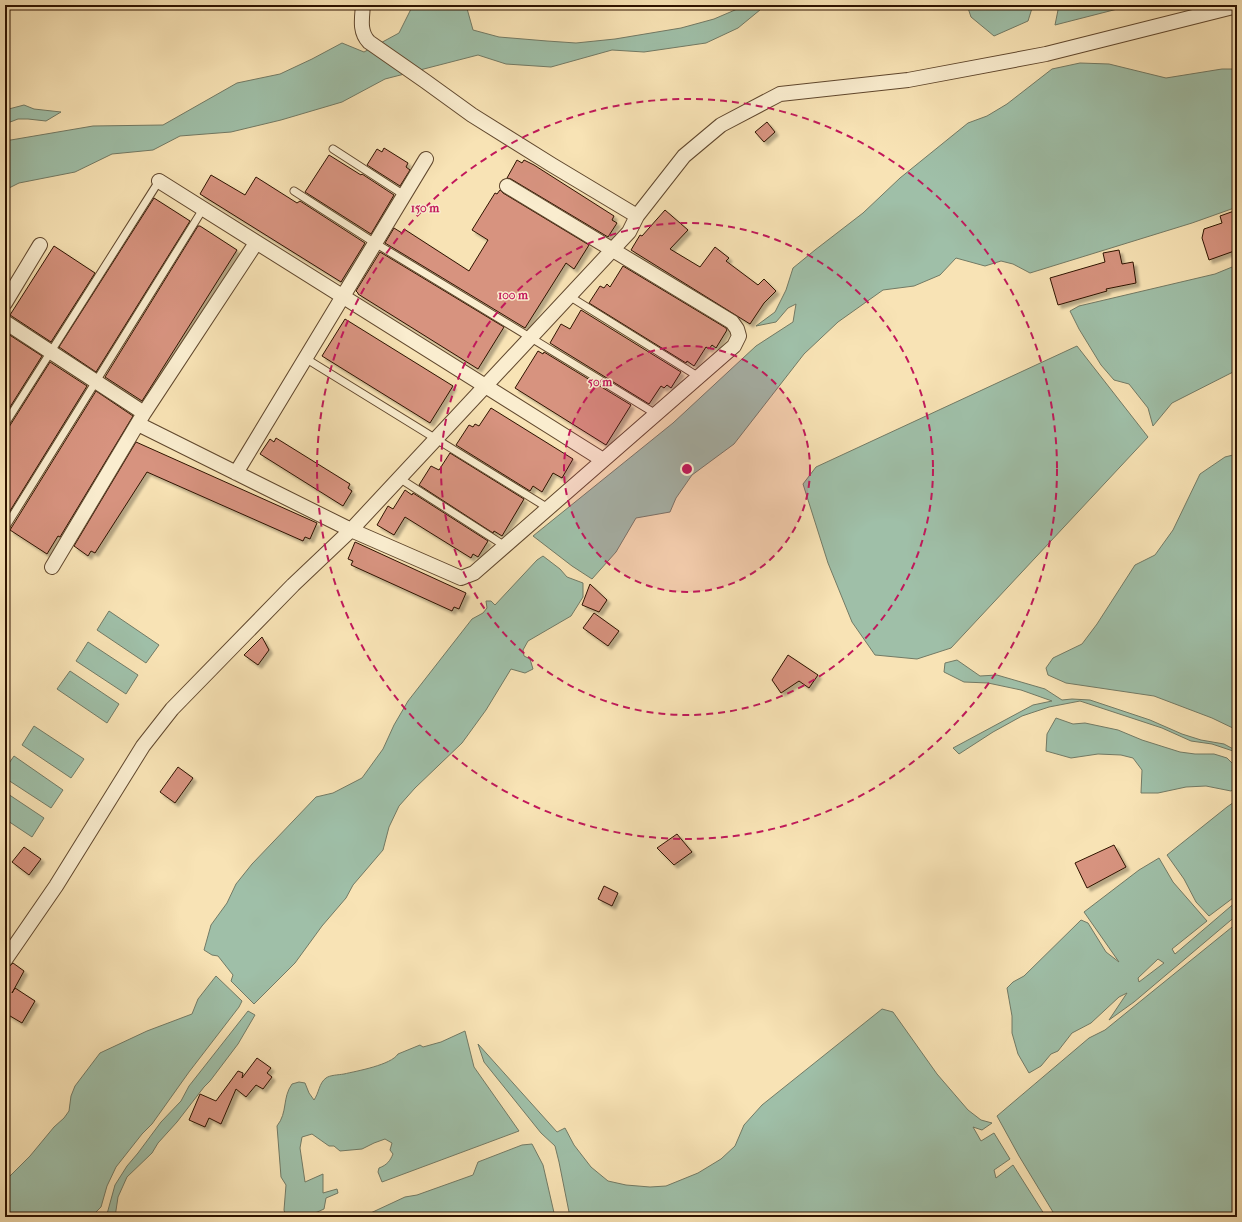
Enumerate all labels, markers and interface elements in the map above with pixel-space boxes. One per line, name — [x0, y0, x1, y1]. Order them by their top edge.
text: 150 m — [411, 201, 440, 215]
text: 100 m — [498, 288, 529, 302]
text: 50 m — [588, 375, 613, 389]
centre of rings — [680, 462, 694, 476]

